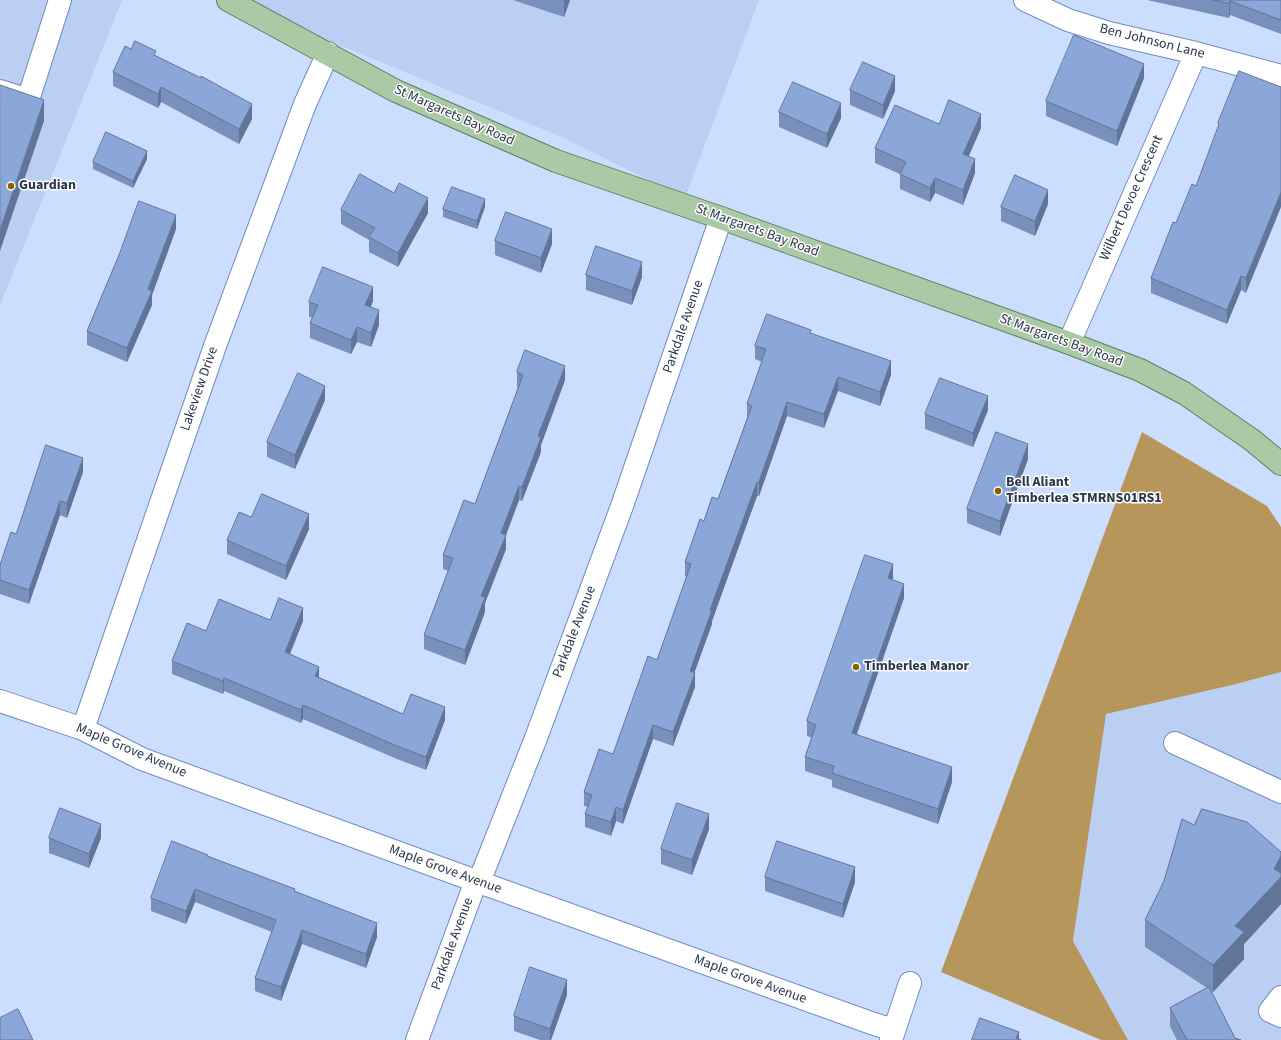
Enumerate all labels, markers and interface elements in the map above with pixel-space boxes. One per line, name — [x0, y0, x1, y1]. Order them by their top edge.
street label: Ben Johnson Lane — [1098, 21, 1206, 63]
street label: St Margarets Bay Road — [391, 82, 517, 150]
street label: Wilbert Devoe Crescent — [1097, 133, 1167, 263]
place label: Guardian — [19, 178, 76, 194]
marker: Guardian — [6, 181, 16, 191]
street label: St Margarets Bay Road — [693, 201, 821, 261]
street label: Parkdale Avenue — [660, 278, 708, 376]
street label: St Margarets Bay Road — [997, 311, 1125, 371]
street label: Lakeview Drive — [178, 345, 222, 433]
place label: Bell Aliant Timberlea STMRNS01RS1 — [1006, 475, 1162, 508]
marker: Bell Aliant Timberlea STMRNS01RS1 — [993, 486, 1003, 496]
street label: Parkdale Avenue — [550, 584, 600, 680]
place label: Timberlea Manor — [864, 659, 969, 675]
marker: Timberlea Manor — [851, 662, 861, 672]
street label: Maple Grove Avenue — [73, 720, 189, 782]
street label: Maple Grove Avenue — [386, 842, 504, 898]
street label: Parkdale Avenue — [428, 895, 478, 993]
street label: Maple Grove Avenue — [691, 952, 809, 1008]

